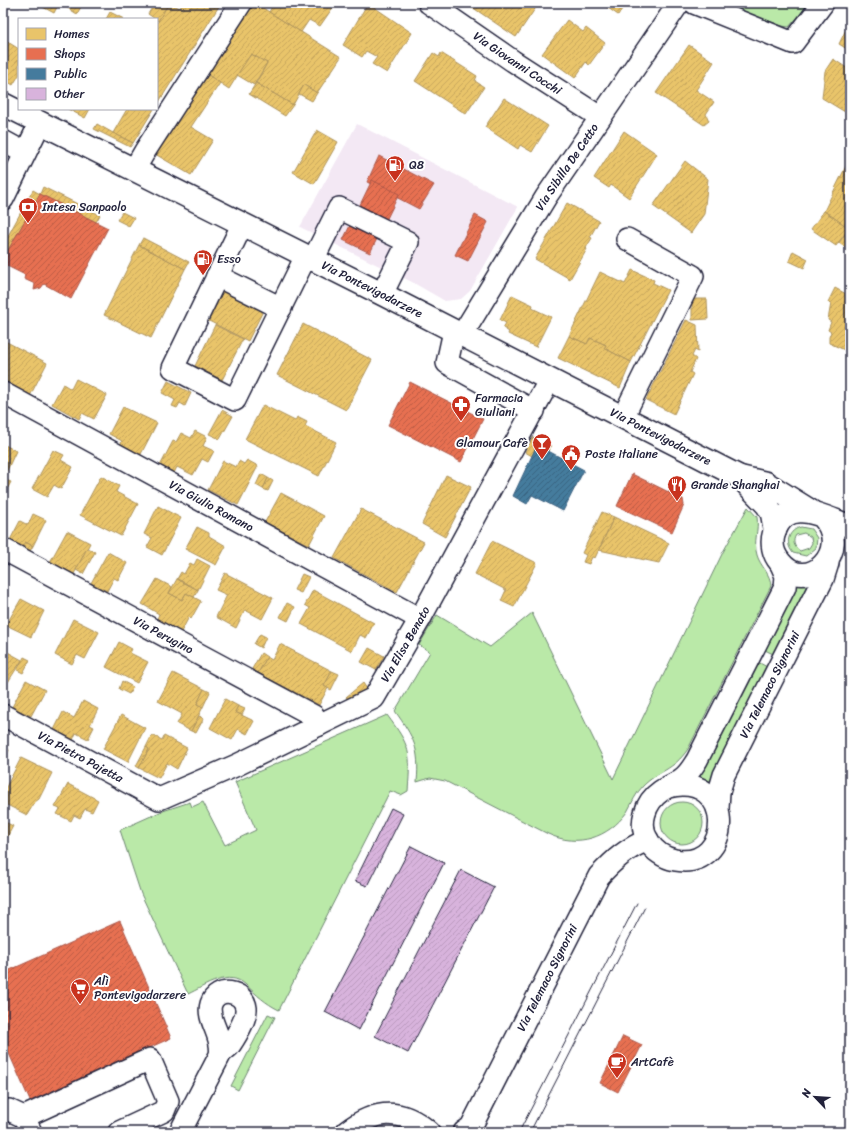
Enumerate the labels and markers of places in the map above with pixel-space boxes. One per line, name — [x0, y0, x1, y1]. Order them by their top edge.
fuel station icon: Q8 — [384, 154, 406, 182]
place label: Q8 — [409, 154, 424, 176]
bank icon: Intesa Sanpaolo — [17, 196, 39, 224]
place label: Intesa Sanpaolo — [41, 196, 127, 218]
fuel station icon: Esso — [192, 248, 214, 276]
place label: Esso — [217, 248, 241, 270]
place label: Farmacia Giuliani — [475, 387, 523, 423]
pharmacy icon: Farmacia Giuliani — [450, 394, 472, 422]
place label: Glamour Cafè — [456, 432, 528, 454]
bar icon: Glamour Cafè — [531, 432, 553, 460]
public building icon: Poste italiane — [560, 443, 582, 471]
place label: Poste italiane — [585, 443, 658, 465]
restaurant icon: Grande Shanghai — [666, 474, 688, 502]
place label: Grande Shanghai — [691, 474, 780, 496]
place label: Alì Pontevigodarzere — [93, 970, 186, 1006]
supermarket icon: Alì Pontevigodarzere — [69, 977, 91, 1005]
cafe icon: ArtCafè — [606, 1051, 628, 1079]
place label: ArtCafè — [630, 1051, 674, 1073]

